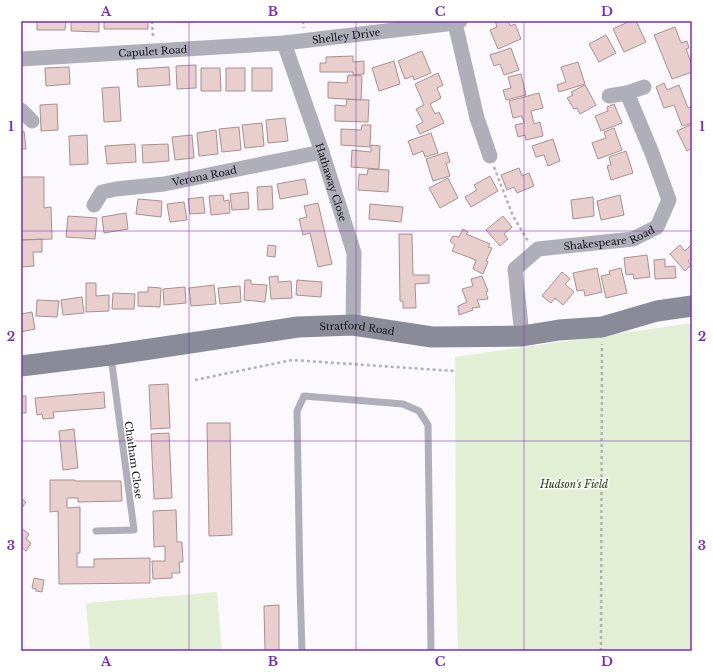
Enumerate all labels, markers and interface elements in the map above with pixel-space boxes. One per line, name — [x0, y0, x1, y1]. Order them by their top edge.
text: A — [100, 3, 112, 20]
text: B — [268, 3, 278, 20]
text: C — [435, 3, 446, 20]
text: D — [601, 3, 613, 20]
street label: Shelley Drive — [311, 26, 381, 47]
street label: Capulet Road — [118, 43, 188, 60]
text: 1 — [8, 118, 14, 135]
text: 1 — [699, 118, 705, 135]
street label: Hathaway Close — [312, 141, 350, 223]
street label: Verona Road — [170, 163, 238, 189]
street label: Shakespeare Road — [563, 223, 657, 253]
street label: Stratford Road — [319, 319, 396, 338]
text: 2 — [7, 328, 15, 345]
text: 2 — [698, 328, 706, 345]
street label: Chatham Close — [122, 420, 145, 500]
park label: Hudson's Field — [539, 478, 608, 491]
text: 3 — [7, 537, 15, 554]
text: 3 — [698, 537, 706, 554]
text: A — [100, 653, 112, 670]
text: B — [268, 653, 278, 670]
text: C — [435, 653, 446, 670]
text: D — [601, 653, 613, 670]

